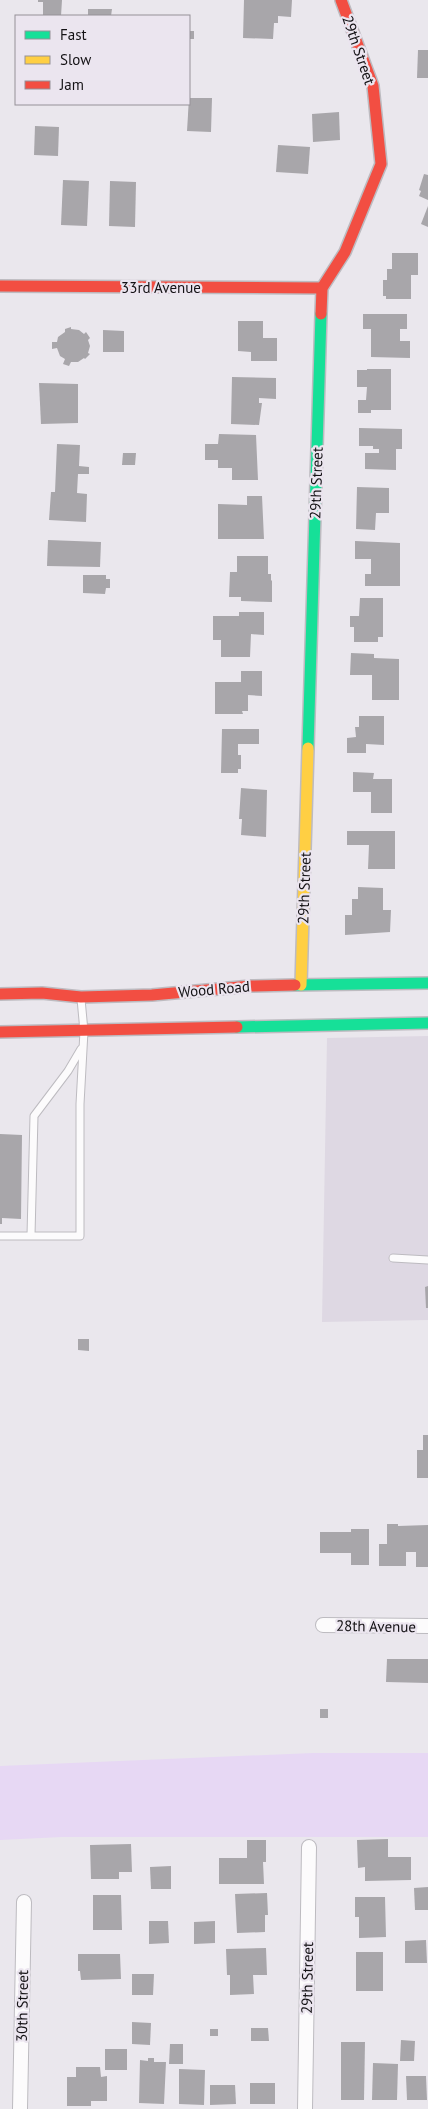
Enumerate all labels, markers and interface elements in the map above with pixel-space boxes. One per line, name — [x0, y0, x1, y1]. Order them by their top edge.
street label: 29th Street — [338, 13, 380, 87]
legend — [15, 15, 190, 105]
text: Fast — [60, 25, 87, 44]
text: Slow — [60, 50, 91, 69]
text: Jam — [59, 75, 84, 94]
street label: 33rd Avenue — [121, 278, 201, 297]
street label: 29th Street — [305, 447, 327, 519]
street label: 29th Street — [293, 852, 315, 924]
street label: Wood Road — [177, 976, 251, 1002]
street label: 28th Avenue — [336, 1616, 416, 1636]
street label: 29th Street — [297, 1942, 317, 2014]
street label: 30th Street — [12, 1970, 32, 2042]

